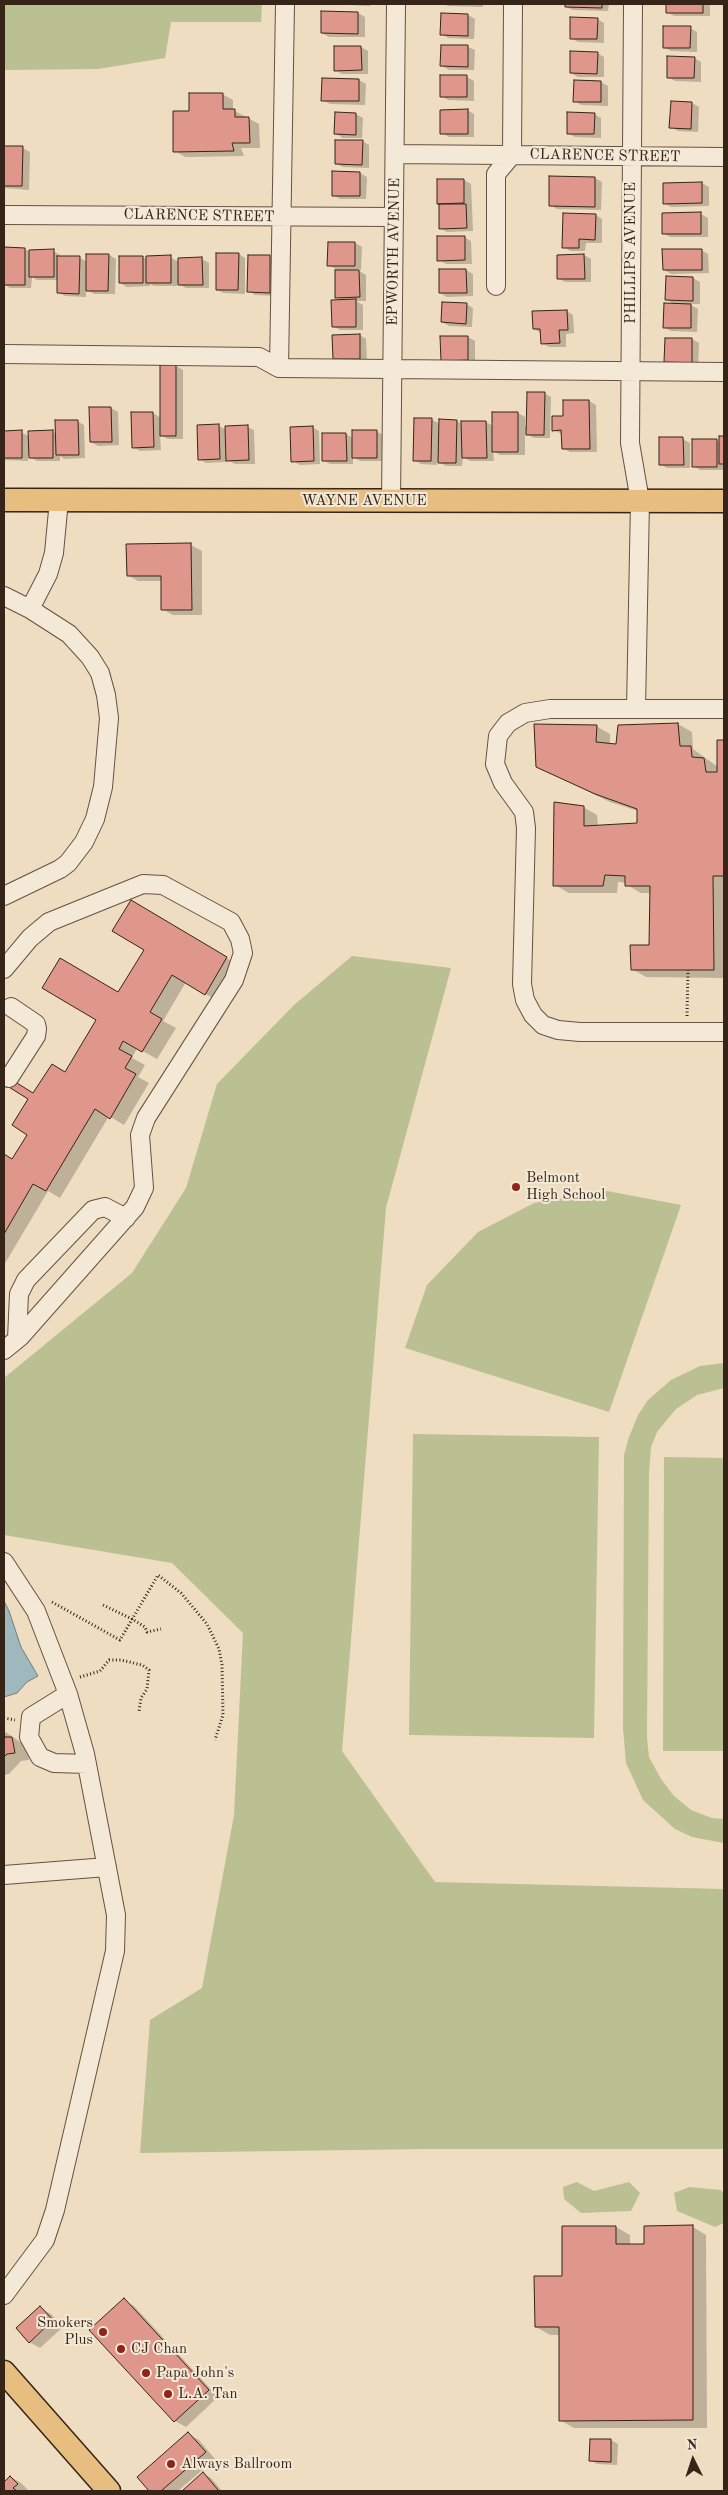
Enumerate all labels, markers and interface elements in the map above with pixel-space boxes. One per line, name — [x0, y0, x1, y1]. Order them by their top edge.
street label: CLARENCE STREET — [529, 146, 681, 166]
street label: EPWORTH AVENUE — [384, 178, 404, 326]
street label: PHILLIPS AVENUE — [622, 182, 640, 324]
street label: CLARENCE STREET — [123, 206, 275, 226]
street label: WAYNE AVENUE — [301, 492, 427, 510]
place label: Belmont High School — [526, 1169, 605, 1204]
marker: Belmont High School — [510, 1181, 522, 1193]
place label: Smokers Plus — [37, 2314, 93, 2349]
marker: Smokers Plus — [97, 2326, 109, 2338]
place label: CJ Chan — [131, 2340, 187, 2358]
marker: CJ Chan — [115, 2343, 127, 2355]
place label: Papa John's — [156, 2364, 234, 2382]
marker: Papa John's — [140, 2367, 152, 2379]
place label: L.A. Tan — [178, 2385, 238, 2403]
marker: L.A. Tan — [162, 2388, 174, 2400]
north arrow — [668, 2435, 718, 2485]
text: N — [686, 2438, 698, 2452]
place label: Always Ballroom — [181, 2455, 292, 2473]
marker: Always Ballroom — [165, 2458, 177, 2470]

